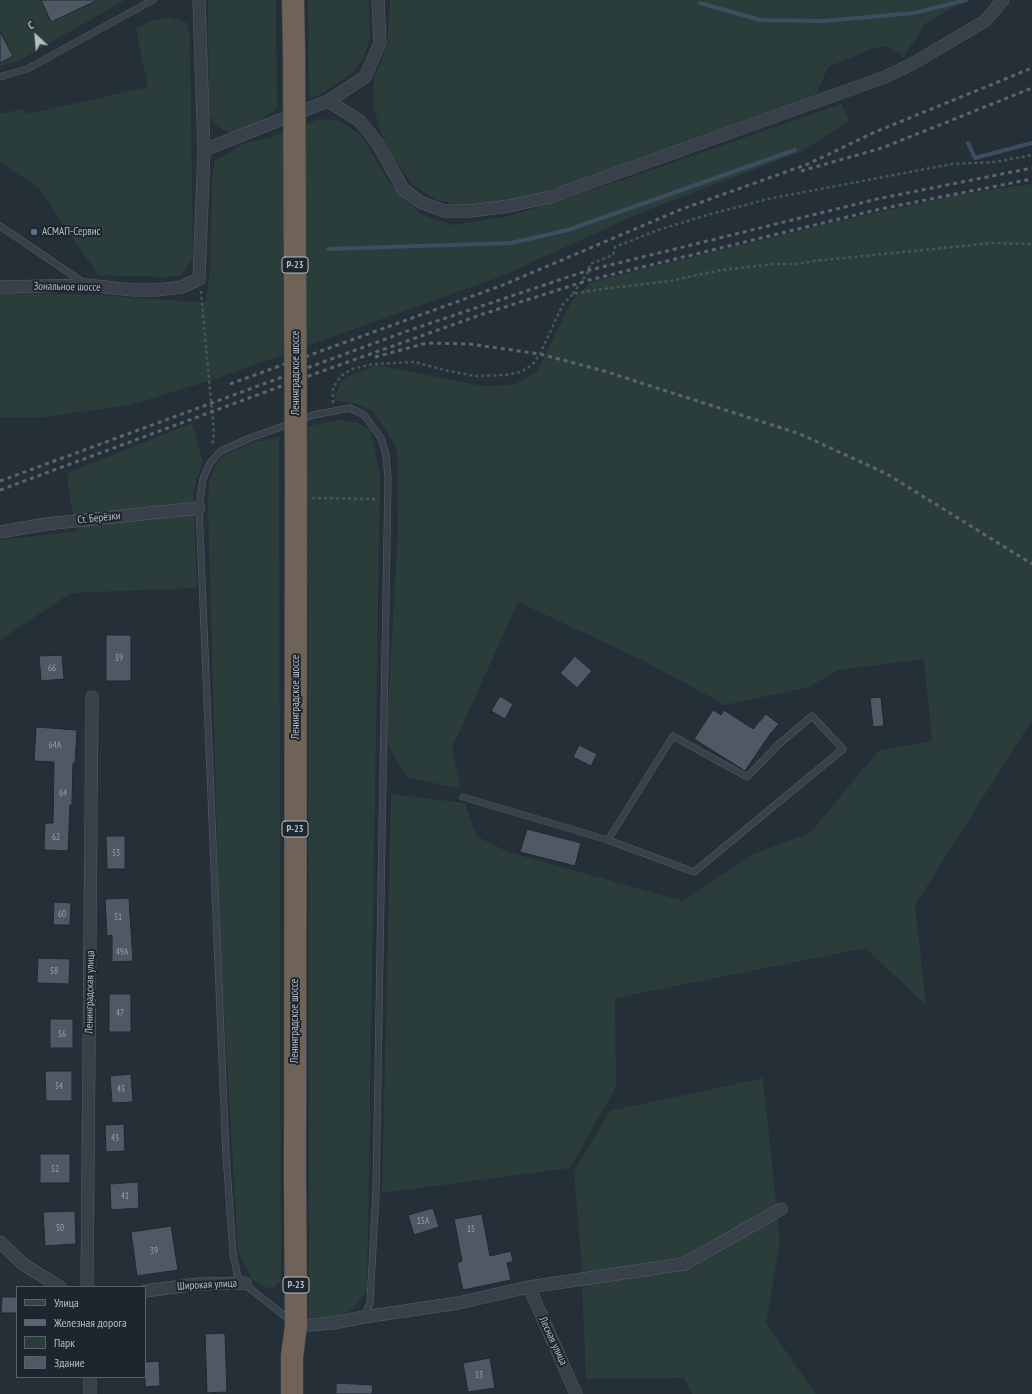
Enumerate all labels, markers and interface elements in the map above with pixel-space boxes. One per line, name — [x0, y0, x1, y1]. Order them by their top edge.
north arrow — [16, 16, 56, 56]
text: С — [25, 18, 36, 33]
place label: АСМАП-Сервис — [42, 225, 100, 239]
marker: АСМАП-Сервис — [29, 227, 39, 237]
road number: Р-23 — [282, 257, 308, 273]
street label: Зональное шоссе — [33, 280, 101, 294]
street label: Ленинградское шоссе — [289, 331, 303, 415]
street label: Ст. Берёзки — [77, 509, 121, 527]
house number: 59 — [115, 653, 123, 663]
street label: Ленинградское шоссе — [289, 655, 303, 739]
house number: 66 — [48, 663, 56, 673]
house number: 64А — [49, 740, 61, 750]
house number: 64 — [59, 788, 67, 798]
road number: Р-23 — [282, 821, 308, 837]
house number: 62 — [52, 832, 60, 842]
house number: 53 — [112, 848, 120, 858]
house number: 60 — [58, 909, 66, 919]
house number: 51 — [114, 912, 122, 922]
house number: 49А — [116, 947, 128, 957]
street label: Ленинградская улица — [83, 950, 97, 1034]
house number: 58 — [50, 966, 58, 976]
street label: Ленинградское шоссе — [288, 979, 302, 1063]
house number: 47 — [116, 1008, 124, 1018]
house number: 56 — [58, 1029, 66, 1039]
house number: 54 — [55, 1081, 63, 1091]
house number: 45 — [117, 1084, 125, 1094]
house number: 43 — [111, 1133, 119, 1143]
house number: 52 — [51, 1164, 59, 1174]
house number: 41 — [121, 1191, 129, 1201]
house number: 15А — [417, 1216, 429, 1226]
house number: 50 — [56, 1223, 64, 1233]
house number: 15 — [467, 1224, 475, 1234]
house number: 39 — [150, 1246, 158, 1256]
street label: Широкая улица — [177, 1277, 237, 1293]
road number: Р-23 — [283, 1277, 309, 1293]
legend — [16, 1286, 146, 1378]
text: Улица — [54, 1295, 79, 1310]
text: Железная дорога — [54, 1315, 127, 1330]
street label: Лесная улица — [536, 1315, 570, 1367]
text: Парк — [54, 1335, 75, 1350]
text: Здание — [54, 1355, 85, 1370]
house number: 13 — [475, 1370, 483, 1380]

